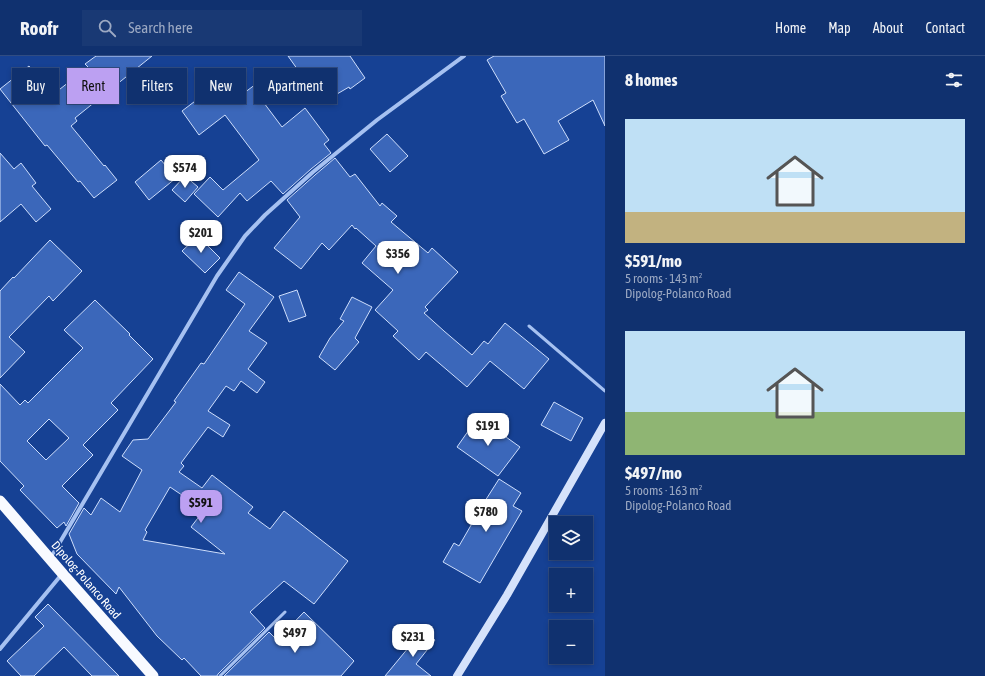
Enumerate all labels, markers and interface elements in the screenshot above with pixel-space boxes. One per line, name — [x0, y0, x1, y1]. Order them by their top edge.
search box — [82, 10, 362, 46]
text: Roofr — [20, 17, 58, 39]
icon: search — [96, 17, 118, 39]
text: Search here — [128, 19, 193, 36]
text: Home — [775, 20, 806, 36]
text: Map — [828, 20, 851, 36]
text: About — [873, 20, 904, 36]
text: Contact — [926, 20, 965, 36]
chip: Buy — [12, 68, 59, 104]
chip: Rent — [67, 68, 119, 104]
chip: Filters — [127, 68, 187, 104]
chip: New — [195, 68, 246, 104]
chip: Apartment — [254, 68, 337, 104]
icon: filters — [943, 69, 965, 91]
text: 8 homes — [625, 70, 678, 90]
icon: home — [759, 145, 831, 217]
pin: $574 — [161, 155, 209, 189]
text: $574 — [173, 160, 197, 175]
pin: $201 — [177, 220, 225, 254]
text: $201 — [189, 225, 213, 240]
pin: $356 — [374, 241, 422, 275]
text: $356 — [386, 246, 410, 261]
text: $591/mo — [625, 251, 682, 271]
text: 5 rooms · 143 m² — [625, 271, 702, 286]
text: Dipolog-Polanco Road — [625, 286, 731, 301]
icon: home — [759, 357, 831, 429]
pin: $191 — [464, 413, 512, 447]
text: $191 — [476, 418, 500, 433]
text: $497/mo — [625, 463, 682, 483]
text: 5 rooms · 163 m² — [625, 483, 702, 498]
pin: $591 — [177, 490, 225, 524]
text: $591 — [189, 495, 213, 510]
text: Dipolog-Polanco Road — [625, 498, 731, 513]
pin: $780 — [462, 499, 510, 533]
text: $780 — [474, 504, 498, 519]
map controls — [549, 516, 593, 664]
button: layers — [549, 516, 593, 560]
street label: Dipolog-Polanco Road — [48, 538, 124, 622]
button: + — [549, 568, 593, 612]
pin: $497 — [271, 620, 319, 654]
button: − — [549, 620, 593, 664]
pin: $231 — [389, 624, 437, 658]
text: $497 — [283, 625, 307, 640]
text: $231 — [401, 629, 425, 644]

